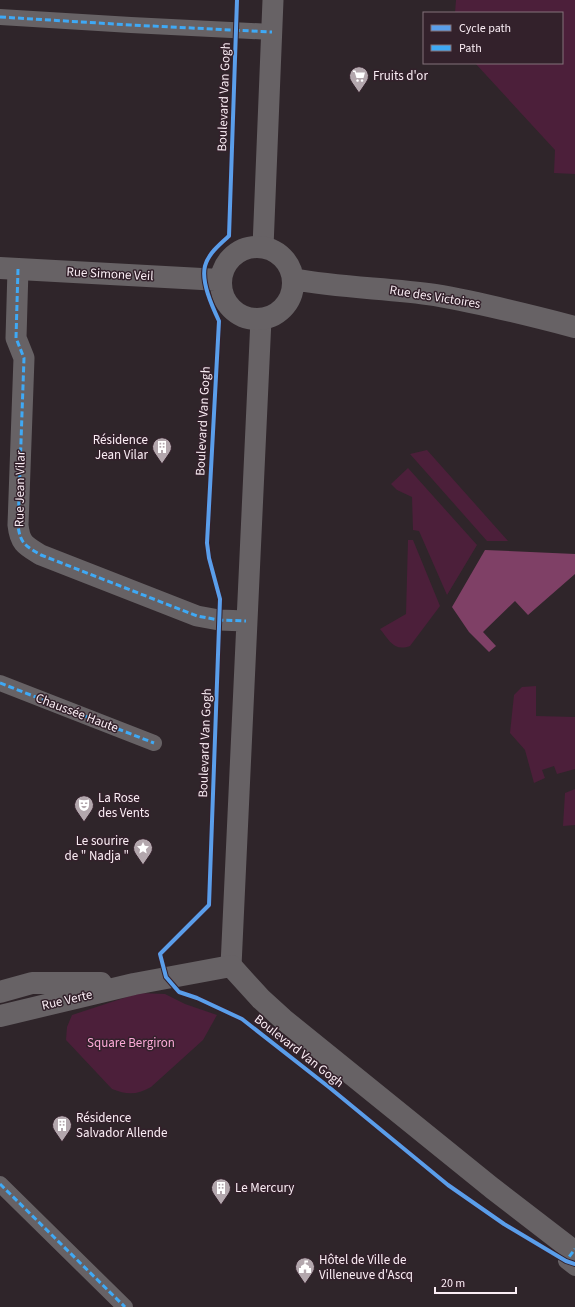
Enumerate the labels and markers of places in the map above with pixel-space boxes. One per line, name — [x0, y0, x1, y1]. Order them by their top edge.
supermarket icon: Fruits d'or — [348, 65, 370, 93]
place label: Fruits d'or — [373, 67, 428, 85]
place label: Résidence Jean Vilar — [93, 431, 148, 464]
building icon: Résidence Jean Vilar — [151, 436, 173, 464]
place label: La Rose des Vents — [98, 789, 150, 822]
theatre icon: La Rose des Vents — [73, 794, 95, 822]
place label: Le sourire de " Nadja " — [65, 832, 129, 865]
place icon: Le sourire de " Nadja " — [132, 837, 154, 865]
place label: Résidence Salvador Allende — [76, 1109, 167, 1142]
building icon: Résidence Salvador Allende — [51, 1114, 73, 1142]
building icon: Le Mercury — [210, 1177, 232, 1205]
place label: Le Mercury — [235, 1179, 294, 1197]
place label: Hôtel de Ville de Villeneuve d'Ascq — [319, 1251, 413, 1284]
public building icon: Hôtel de Ville de Villeneuve d'Ascq — [294, 1256, 316, 1284]

